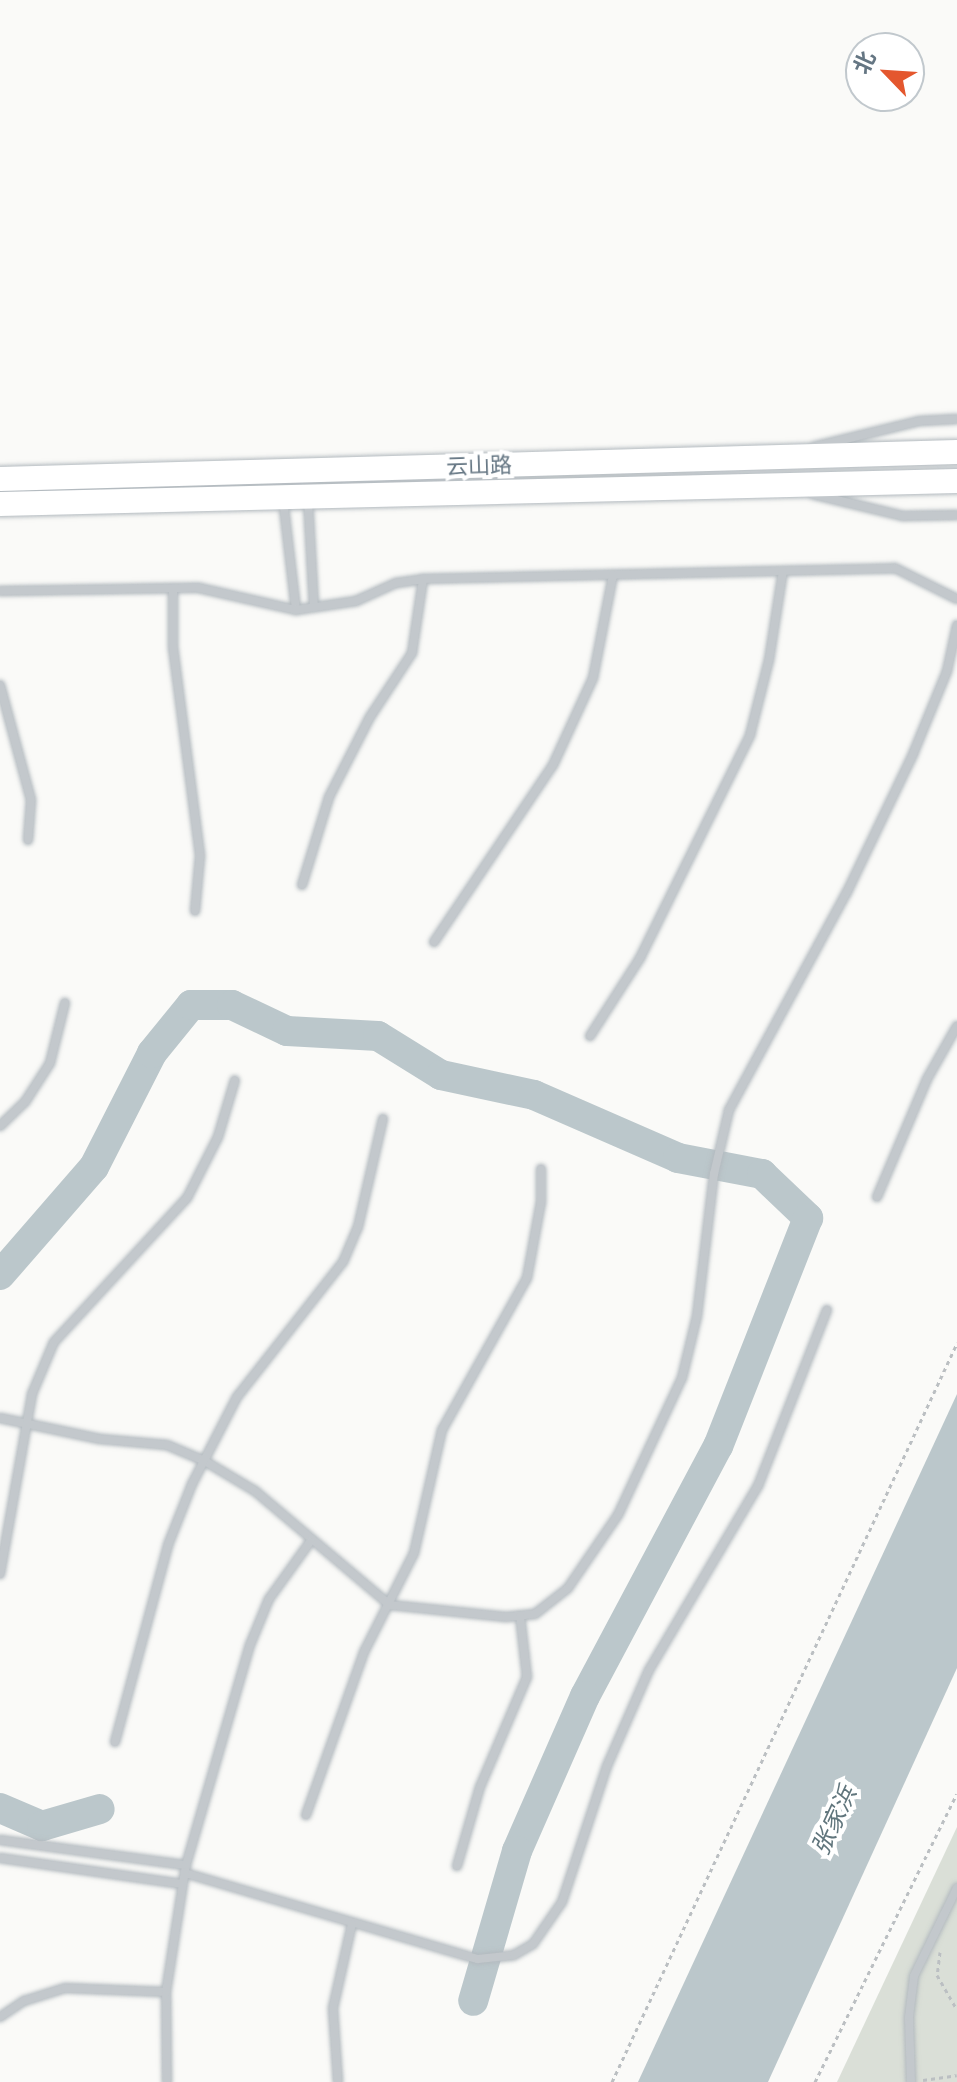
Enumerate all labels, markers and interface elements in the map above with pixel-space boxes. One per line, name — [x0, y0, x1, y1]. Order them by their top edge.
north arrow — [845, 32, 925, 112]
text: 北 — [849, 47, 881, 78]
street label: 云山路 — [446, 452, 512, 480]
water label: 张家浜 — [807, 1782, 863, 1860]

